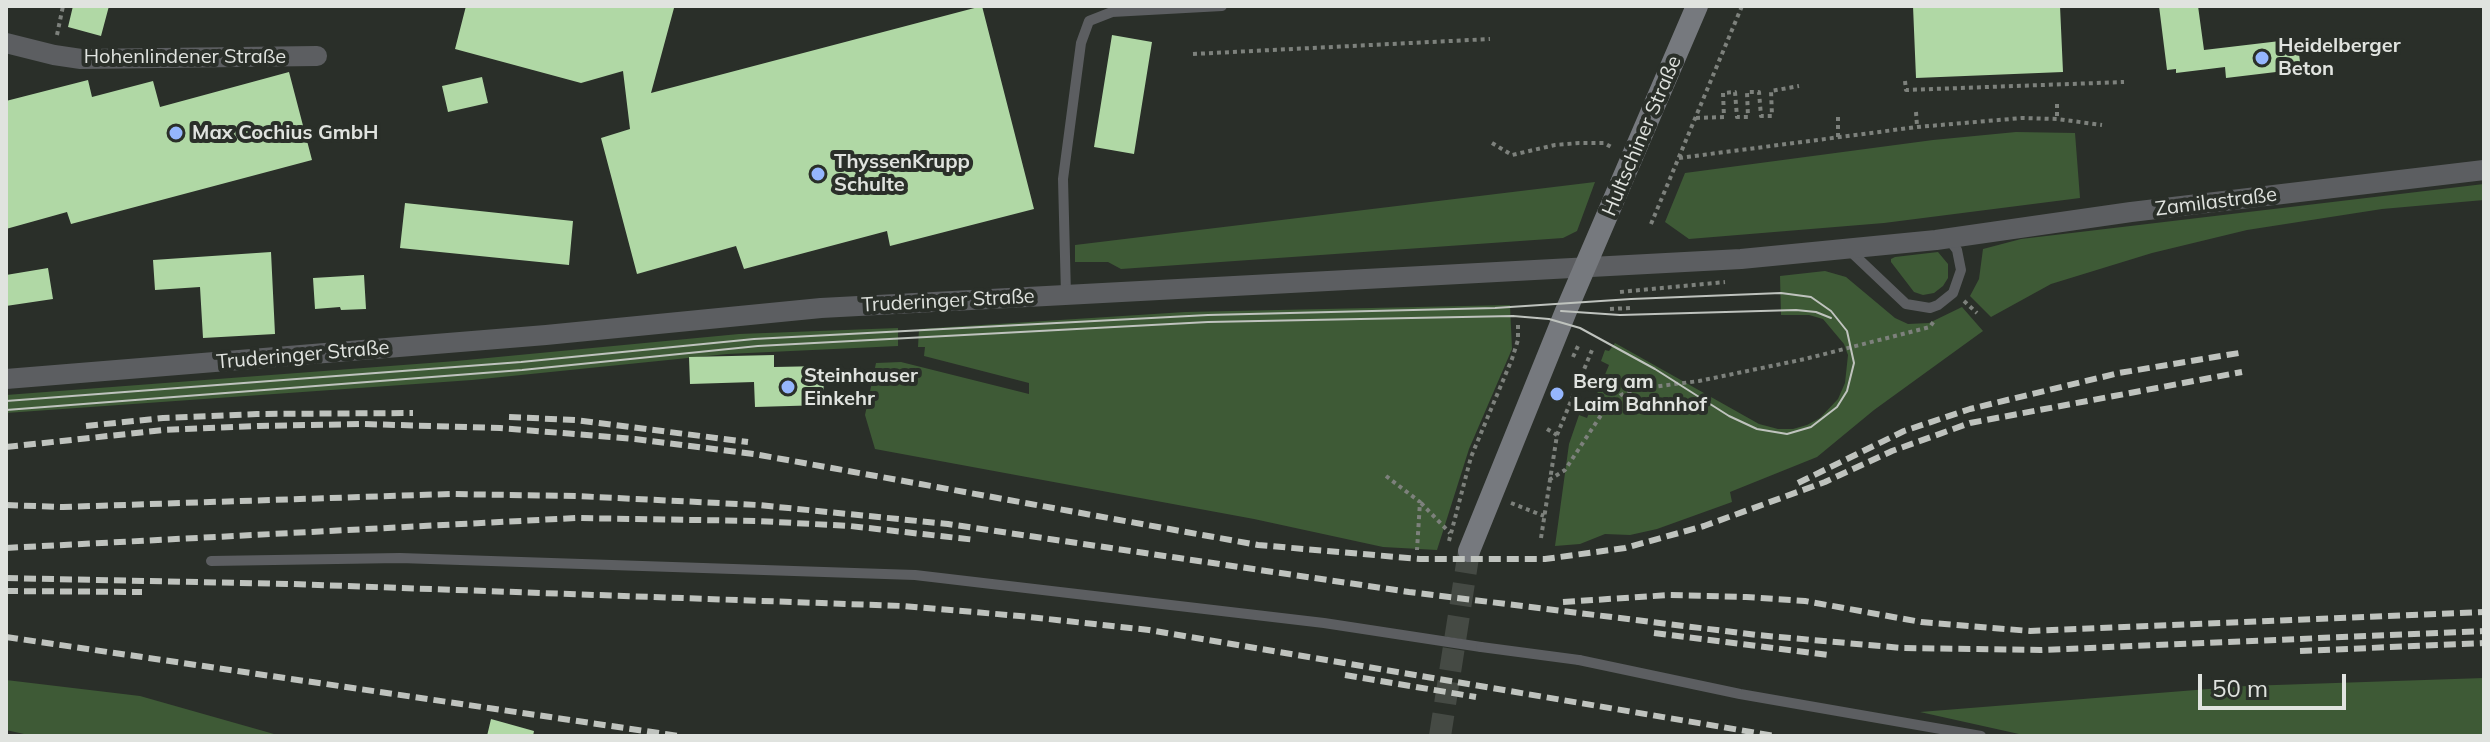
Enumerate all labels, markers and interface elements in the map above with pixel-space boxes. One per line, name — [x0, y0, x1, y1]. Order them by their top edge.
place label: Heidelberger Beton — [2278, 34, 2401, 81]
street label: Hohenlindener Straße — [84, 45, 286, 69]
marker: Heidelberger Beton — [2253, 49, 2271, 67]
street label: Hultschiner Straße — [1597, 52, 1687, 220]
place label: Max Cochius GmbH — [192, 121, 379, 145]
marker: Max Cochius GmbH — [167, 124, 185, 142]
place label: ThyssenKrupp Schulte — [834, 150, 970, 197]
marker: ThyssenKrupp Schulte — [809, 165, 827, 183]
street label: Zamilastraße — [2154, 183, 2278, 221]
street label: Truderinger Straße — [861, 284, 1035, 318]
street label: Truderinger Straße — [216, 335, 390, 375]
place label: Steinhauser Einkehr — [804, 364, 918, 411]
place label: Berg am Laim Bahnhof — [1573, 370, 1707, 417]
marker: Steinhauser Einkehr — [779, 378, 797, 396]
marker: Berg am Laim Bahnhof — [1548, 385, 1566, 403]
scale bar — [2202, 658, 2350, 708]
text: 50 m — [2212, 673, 2268, 703]

